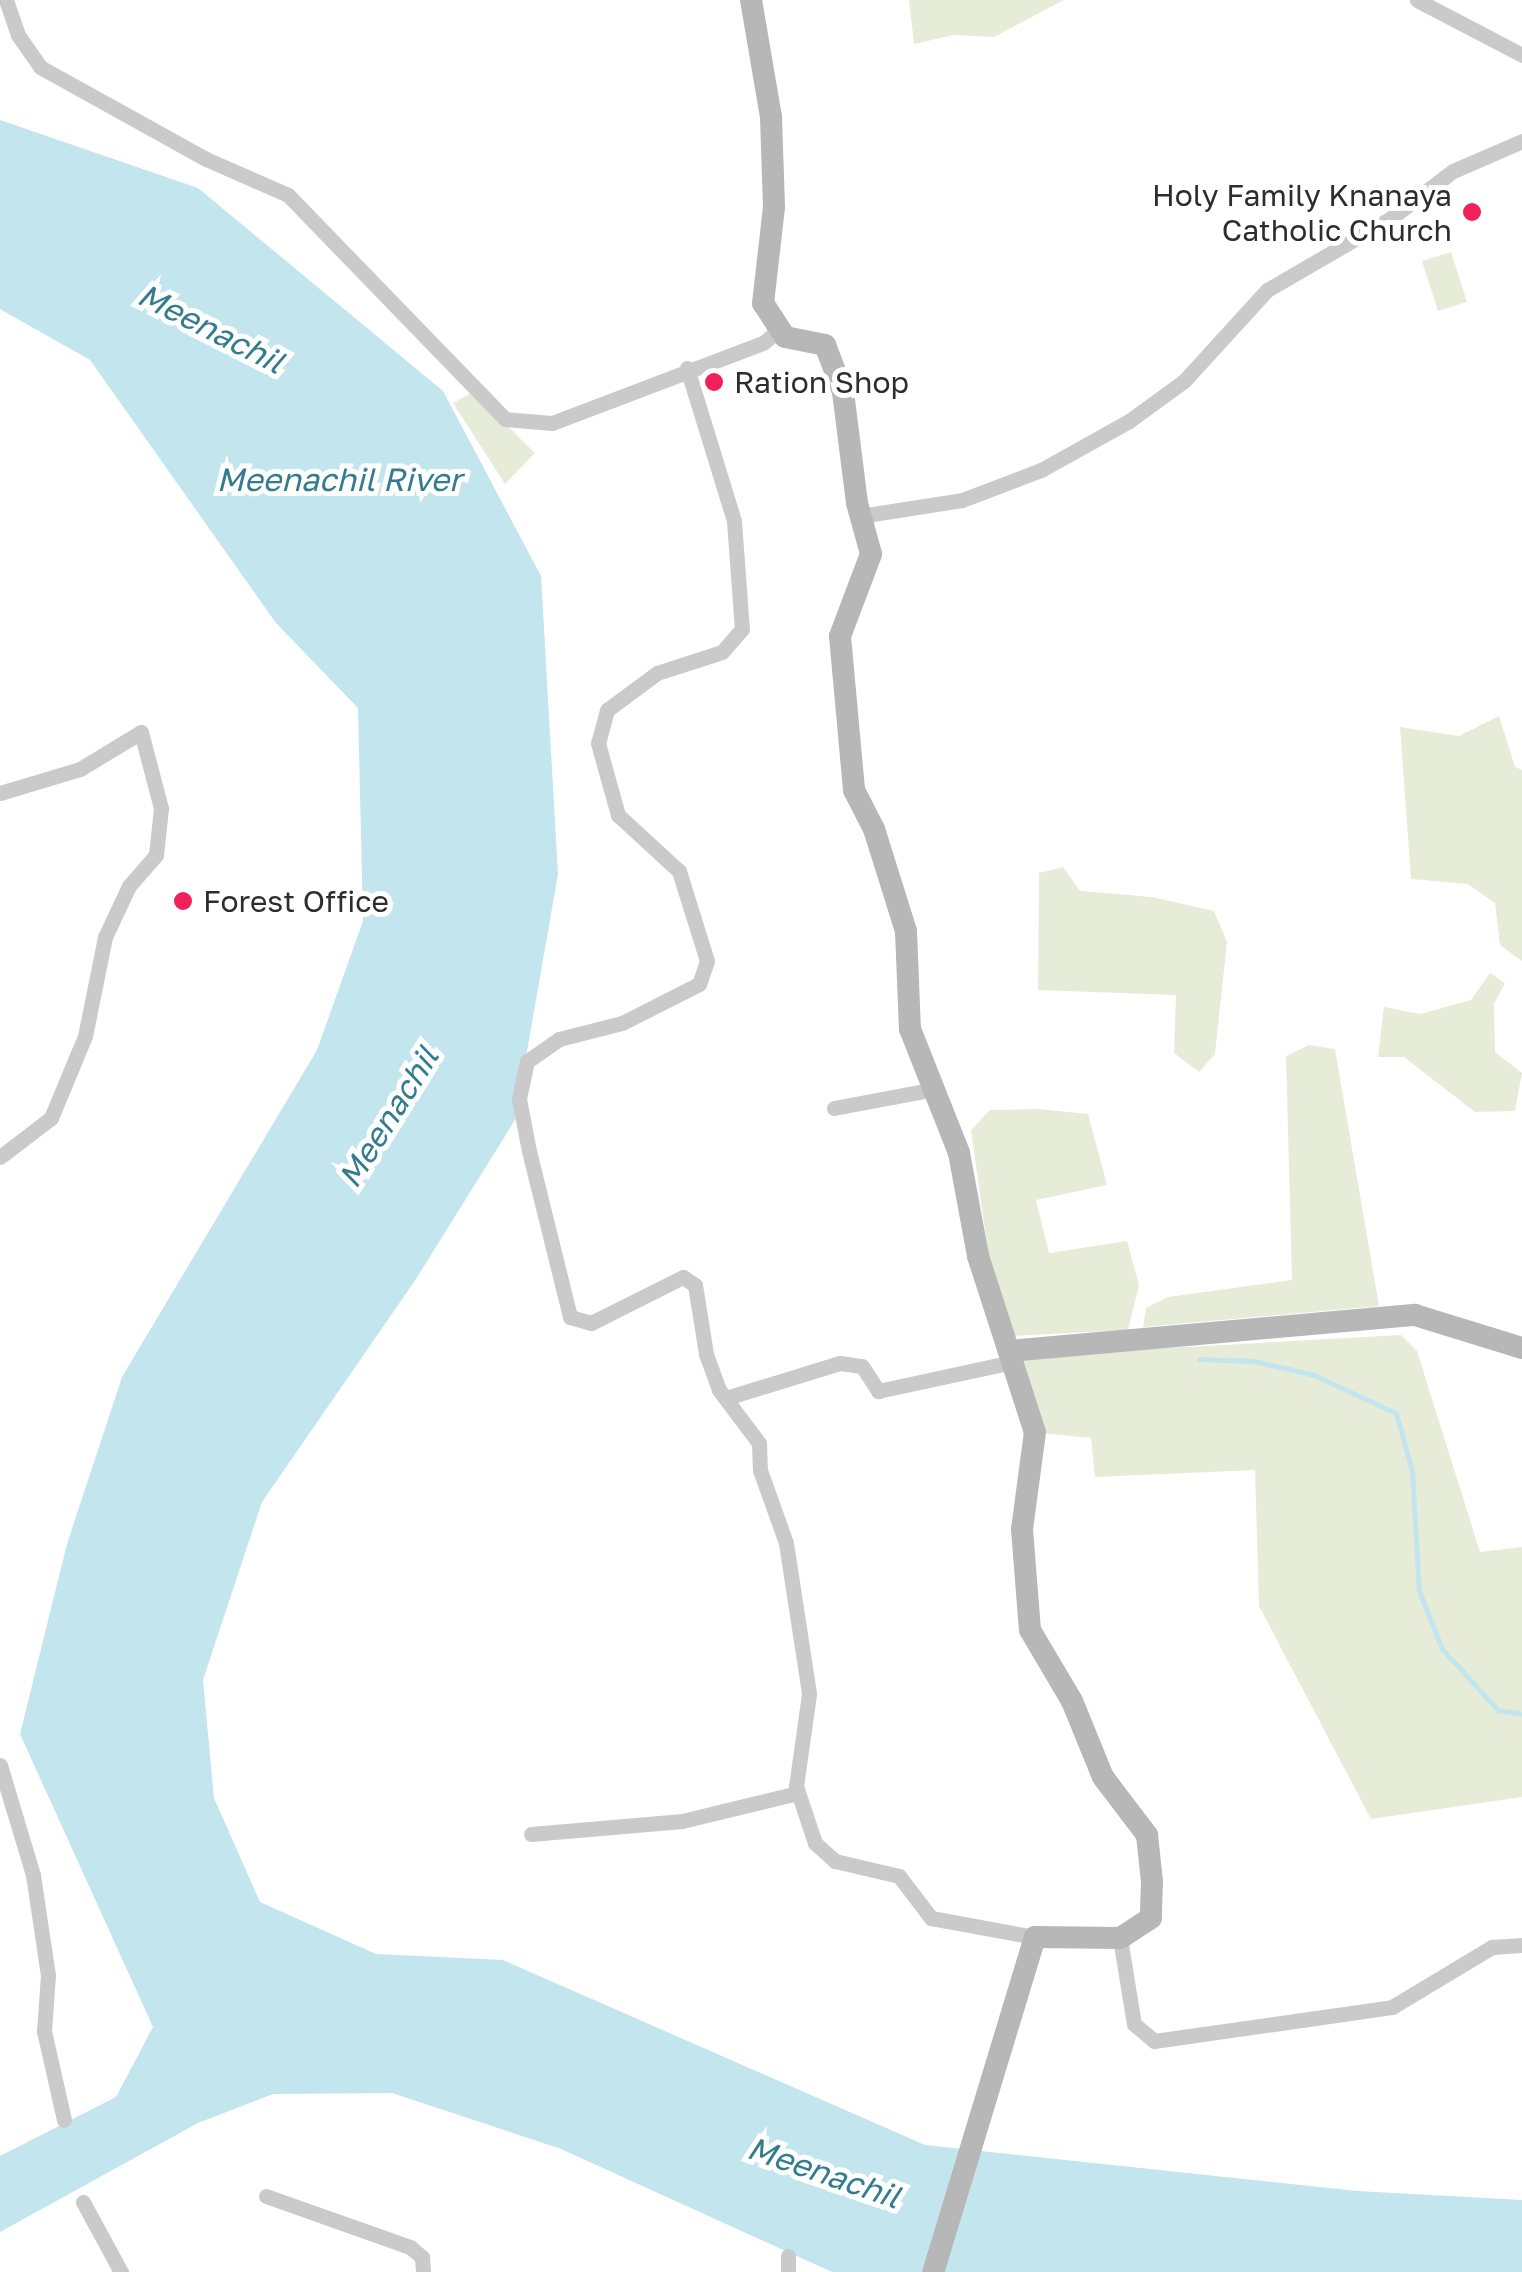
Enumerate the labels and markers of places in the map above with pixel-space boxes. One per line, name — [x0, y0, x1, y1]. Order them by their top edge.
place label: Holy Family Knanaya Catholic Church — [1152, 177, 1452, 248]
marker: Holy Family Knanaya Catholic Church — [1461, 201, 1483, 223]
place label: Ration Shop — [734, 364, 909, 400]
marker: Ration Shop — [703, 371, 725, 393]
place label: Forest Office — [203, 883, 389, 919]
marker: Forest Office — [172, 890, 194, 912]

